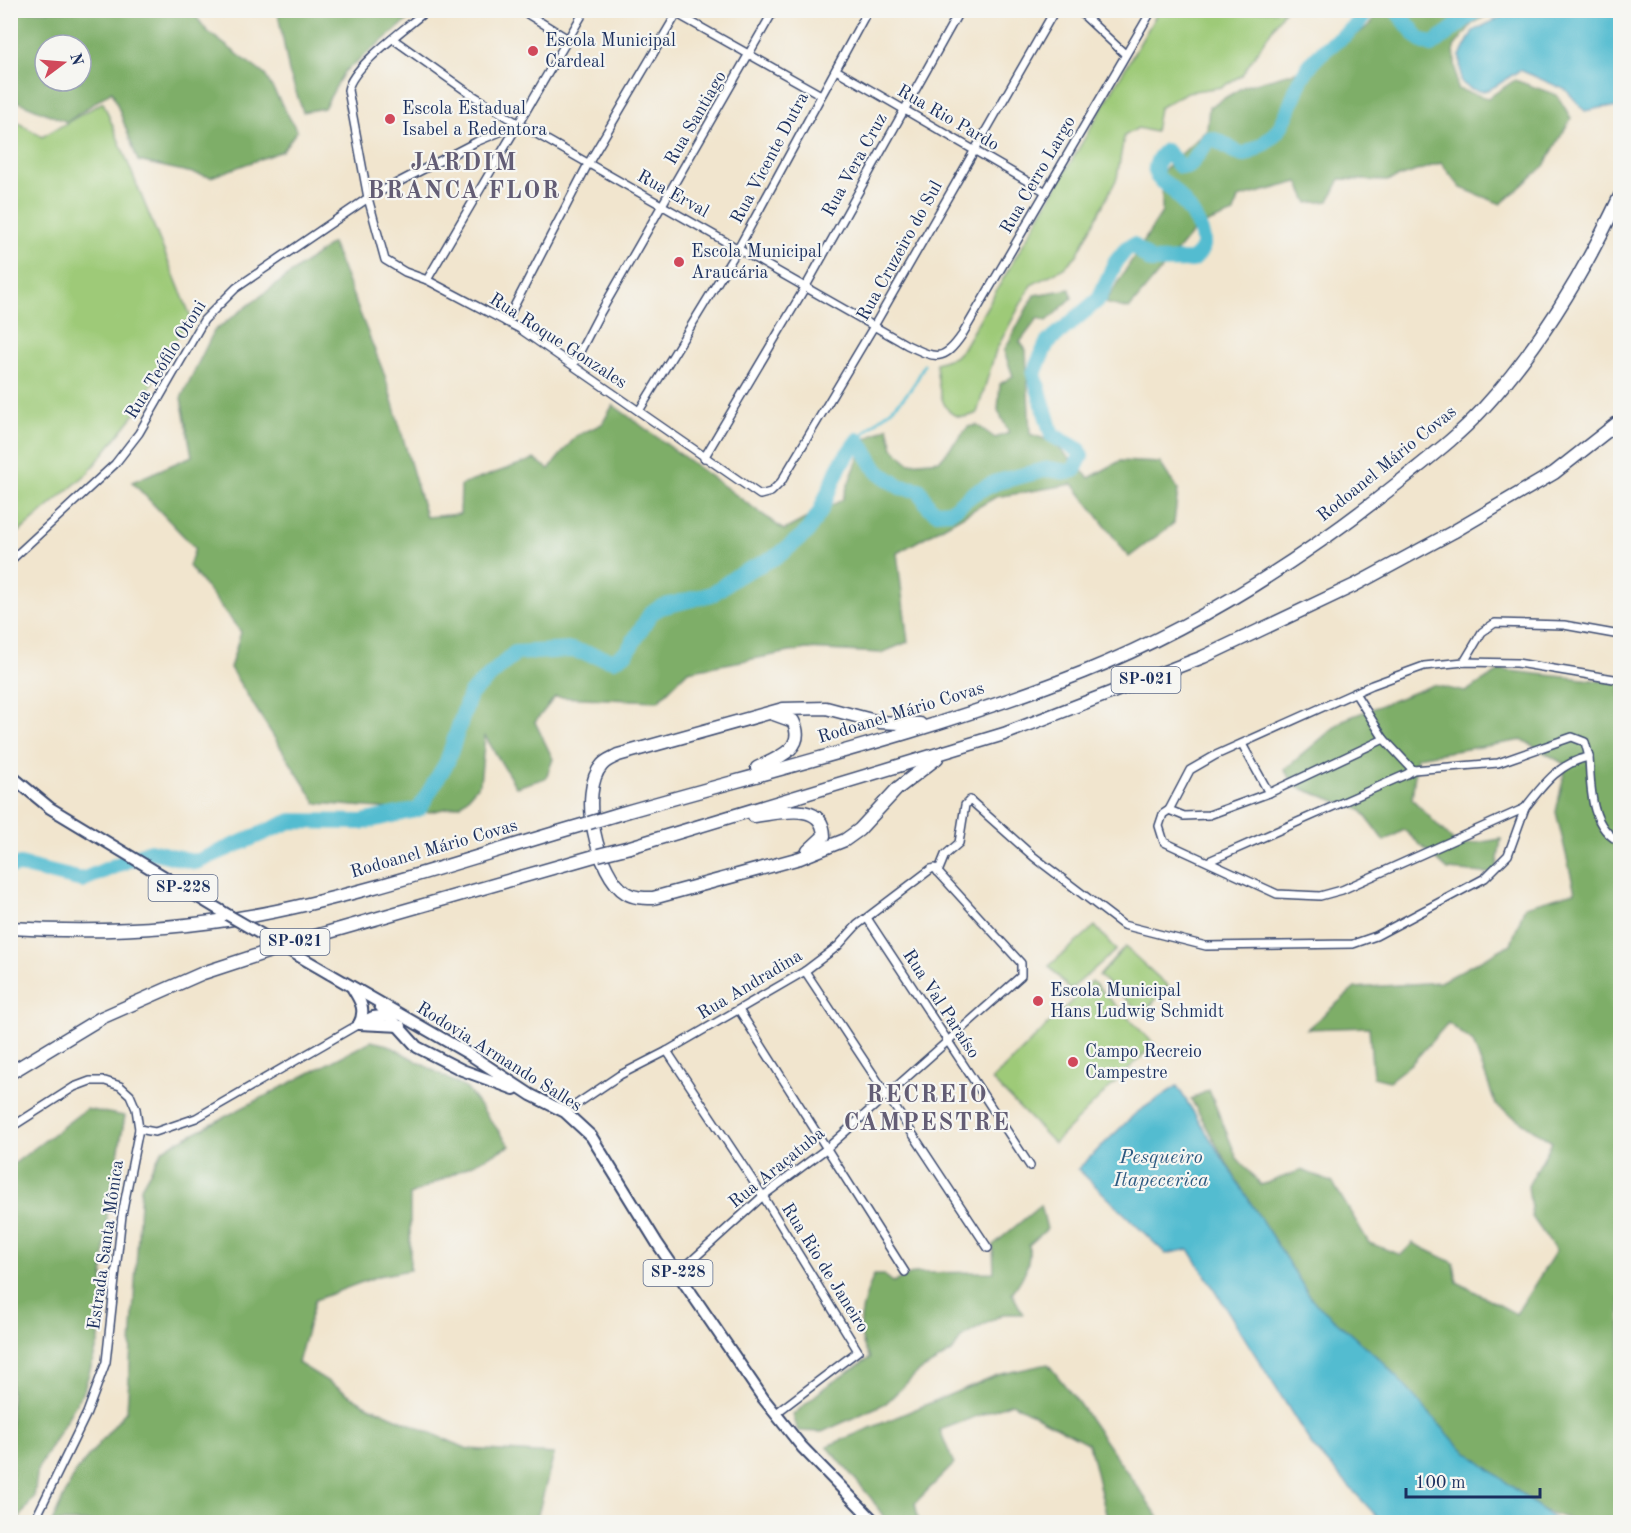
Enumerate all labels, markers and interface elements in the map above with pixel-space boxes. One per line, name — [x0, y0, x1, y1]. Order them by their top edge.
place label: Escola Municipal Cardeal — [545, 32, 676, 71]
north arrow — [33, 33, 93, 93]
marker: Escola Municipal Cardeal — [526, 44, 540, 58]
text: N — [66, 51, 85, 68]
street label: Rua Santiago — [662, 68, 730, 168]
street label: Rua Rio Pardo — [894, 82, 1002, 154]
street label: Rua Vicente Dutra — [728, 89, 812, 227]
place label: Escola Estadual Isabel a Redentora — [402, 100, 547, 139]
street label: Rua Vera Cruz — [819, 110, 891, 220]
marker: Escola Estadual Isabel a Redentora — [383, 112, 397, 126]
street label: Rua Cerro Largo — [997, 113, 1079, 237]
district label: JARDIM BRANCA FLOR — [367, 152, 561, 204]
street label: Rua Erval — [634, 167, 712, 221]
street label: Rua Cruzeiro do Sul — [854, 178, 946, 324]
place label: Escola Municipal Araucária — [691, 243, 822, 282]
marker: Escola Municipal Araucária — [672, 255, 686, 269]
street label: Rua Roque Gonzales — [486, 290, 630, 392]
street label: Rua Teófilo Otoni — [122, 297, 210, 422]
street label: Rodoanel Mário Covas — [1314, 402, 1460, 525]
road number: SP-021 — [1112, 667, 1180, 693]
street label: Rodoanel Mário Covas — [816, 679, 987, 747]
street label: Rodoanel Mário Covas — [348, 816, 520, 881]
road number: SP-228 — [148, 875, 218, 901]
road number: SP-021 — [260, 929, 330, 955]
street label: Rua Val Paraíso — [899, 946, 983, 1062]
street label: Rua Andradina — [695, 947, 805, 1023]
place label: Escola Municipal Hans Ludwig Schmidt — [1050, 982, 1224, 1021]
marker: Escola Municipal Hans Ludwig Schmidt — [1031, 994, 1045, 1008]
street label: Rodovia Armando Salles — [413, 999, 585, 1115]
place label: Campo Recreio Campestre — [1085, 1043, 1202, 1082]
marker: Campo Recreio Campestre — [1066, 1055, 1080, 1069]
district label: RECREIO CAMPESTRE — [843, 1084, 1011, 1136]
street label: Rua Araçatuba — [726, 1124, 828, 1212]
water label: Pesqueiro Itapecerica — [1112, 1148, 1209, 1191]
street label: Estrada Santa Mônica — [85, 1159, 127, 1331]
street label: Rua Rio de Janeiro — [778, 1200, 872, 1336]
road number: SP-228 — [644, 1260, 712, 1286]
scale bar — [1406, 1461, 1540, 1499]
text: 100 m — [1415, 1474, 1466, 1492]

